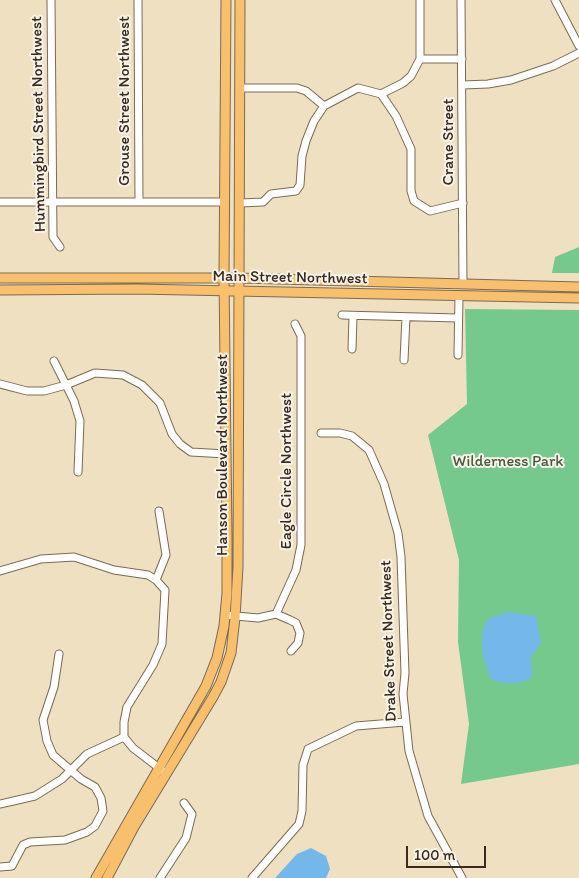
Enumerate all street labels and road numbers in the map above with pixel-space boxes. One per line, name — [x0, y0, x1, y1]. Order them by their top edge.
street label: Hummingbird Street Northwest — [28, 16, 50, 232]
street label: Grouse Street Northwest — [115, 16, 135, 186]
street label: Crane Street — [439, 99, 459, 185]
street label: Main Street Northwest — [212, 267, 368, 289]
street label: Hanson Boulevard Northwest — [213, 354, 233, 556]
street label: Eagle Circle Northwest — [277, 393, 297, 549]
street label: Drake Street Northwest — [377, 560, 401, 722]

